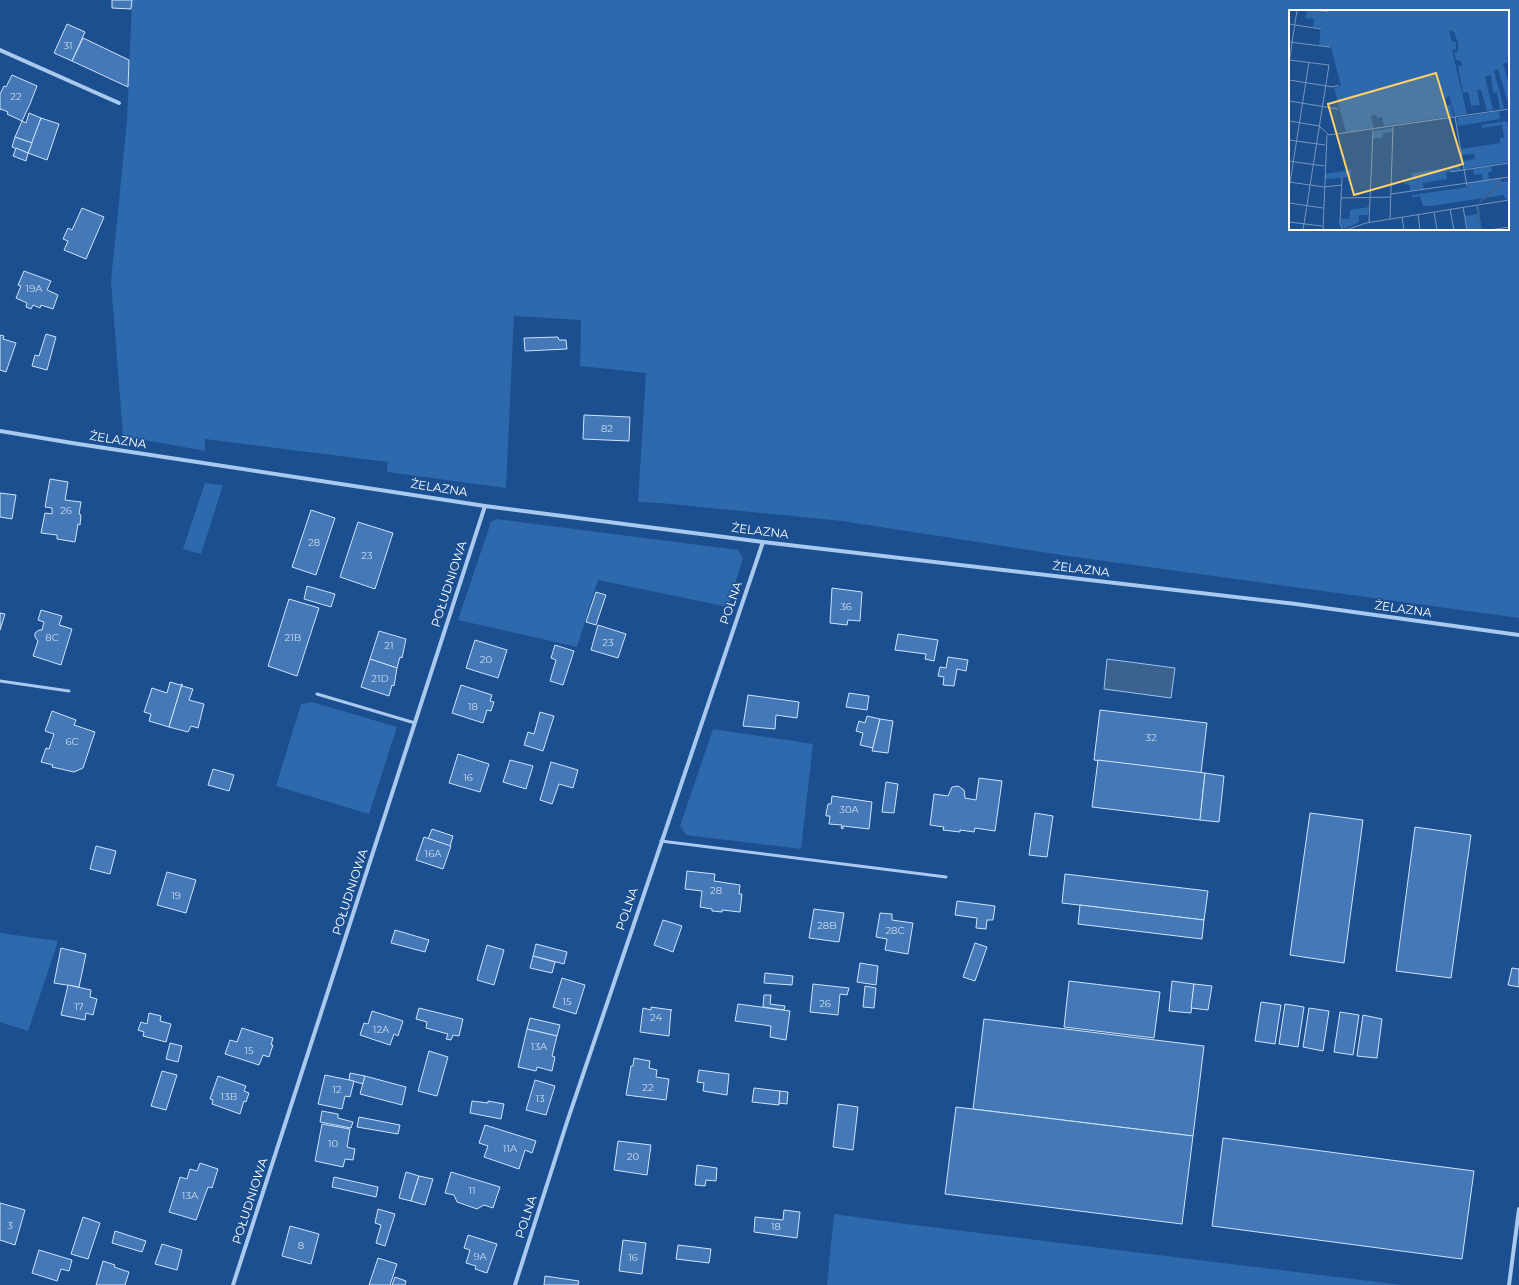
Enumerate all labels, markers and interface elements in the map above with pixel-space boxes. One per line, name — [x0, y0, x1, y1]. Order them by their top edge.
inset map — [1289, 10, 1509, 230]
house number: 31 — [63, 39, 73, 52]
house number: 22 — [10, 90, 22, 103]
house number: 19A — [26, 282, 43, 295]
house number: 82 — [601, 422, 613, 435]
street label: ŻELAZNA — [88, 428, 148, 451]
street label: ŻELAZNA — [409, 476, 469, 499]
house number: 26 — [60, 504, 72, 517]
street label: ŻELAZNA — [731, 520, 790, 542]
house number: 28 — [308, 536, 320, 549]
street label: POŁUDNIOWA — [428, 538, 470, 629]
house number: 23 — [361, 549, 373, 562]
street label: ŻELAZNA — [1052, 558, 1111, 580]
street label: POLNA — [716, 579, 745, 626]
street label: ŻELAZNA — [1373, 597, 1433, 620]
house number: 36 — [840, 600, 852, 613]
house number: 8C — [45, 631, 59, 644]
house number: 21B — [285, 631, 301, 644]
house number: 23 — [602, 636, 614, 649]
house number: 21 — [384, 639, 394, 652]
house number: 20 — [480, 653, 493, 666]
house number: 21D — [371, 672, 389, 685]
house number: 18 — [468, 700, 478, 713]
house number: 32 — [1145, 731, 1157, 744]
house number: 6C — [65, 735, 79, 748]
house number: 16 — [463, 771, 473, 784]
house number: 30A — [839, 803, 860, 816]
street label: POŁUDNIOWA — [329, 846, 371, 937]
house number: 16A — [425, 847, 442, 860]
house number: 28 — [710, 884, 722, 897]
street label: POLNA — [612, 885, 641, 932]
house number: 19 — [171, 889, 181, 902]
house number: 28B — [817, 919, 837, 932]
house number: 28C — [885, 924, 905, 937]
house number: 15 — [562, 995, 572, 1008]
house number: 26 — [819, 997, 831, 1010]
house number: 17 — [74, 1000, 84, 1013]
house number: 24 — [650, 1011, 662, 1024]
house number: 12A — [373, 1023, 390, 1036]
house number: 13A — [531, 1040, 548, 1053]
house number: 15 — [244, 1044, 254, 1057]
house number: 22 — [642, 1081, 654, 1094]
house number: 12 — [332, 1083, 342, 1096]
house number: 13B — [221, 1090, 237, 1103]
house number: 13 — [535, 1092, 545, 1105]
house number: 10 — [328, 1137, 338, 1150]
house number: 11A — [503, 1142, 518, 1155]
house number: 20 — [627, 1150, 640, 1163]
street label: POŁUDNIOWA — [229, 1155, 271, 1246]
house number: 11 — [468, 1184, 476, 1197]
house number: 13A — [182, 1189, 199, 1202]
street label: POLNA — [512, 1193, 540, 1240]
house number: 3 — [7, 1219, 13, 1232]
house number: 18 — [771, 1220, 781, 1233]
house number: 8 — [298, 1239, 304, 1252]
house number: 9A — [473, 1250, 487, 1263]
house number: 16 — [628, 1251, 638, 1264]

